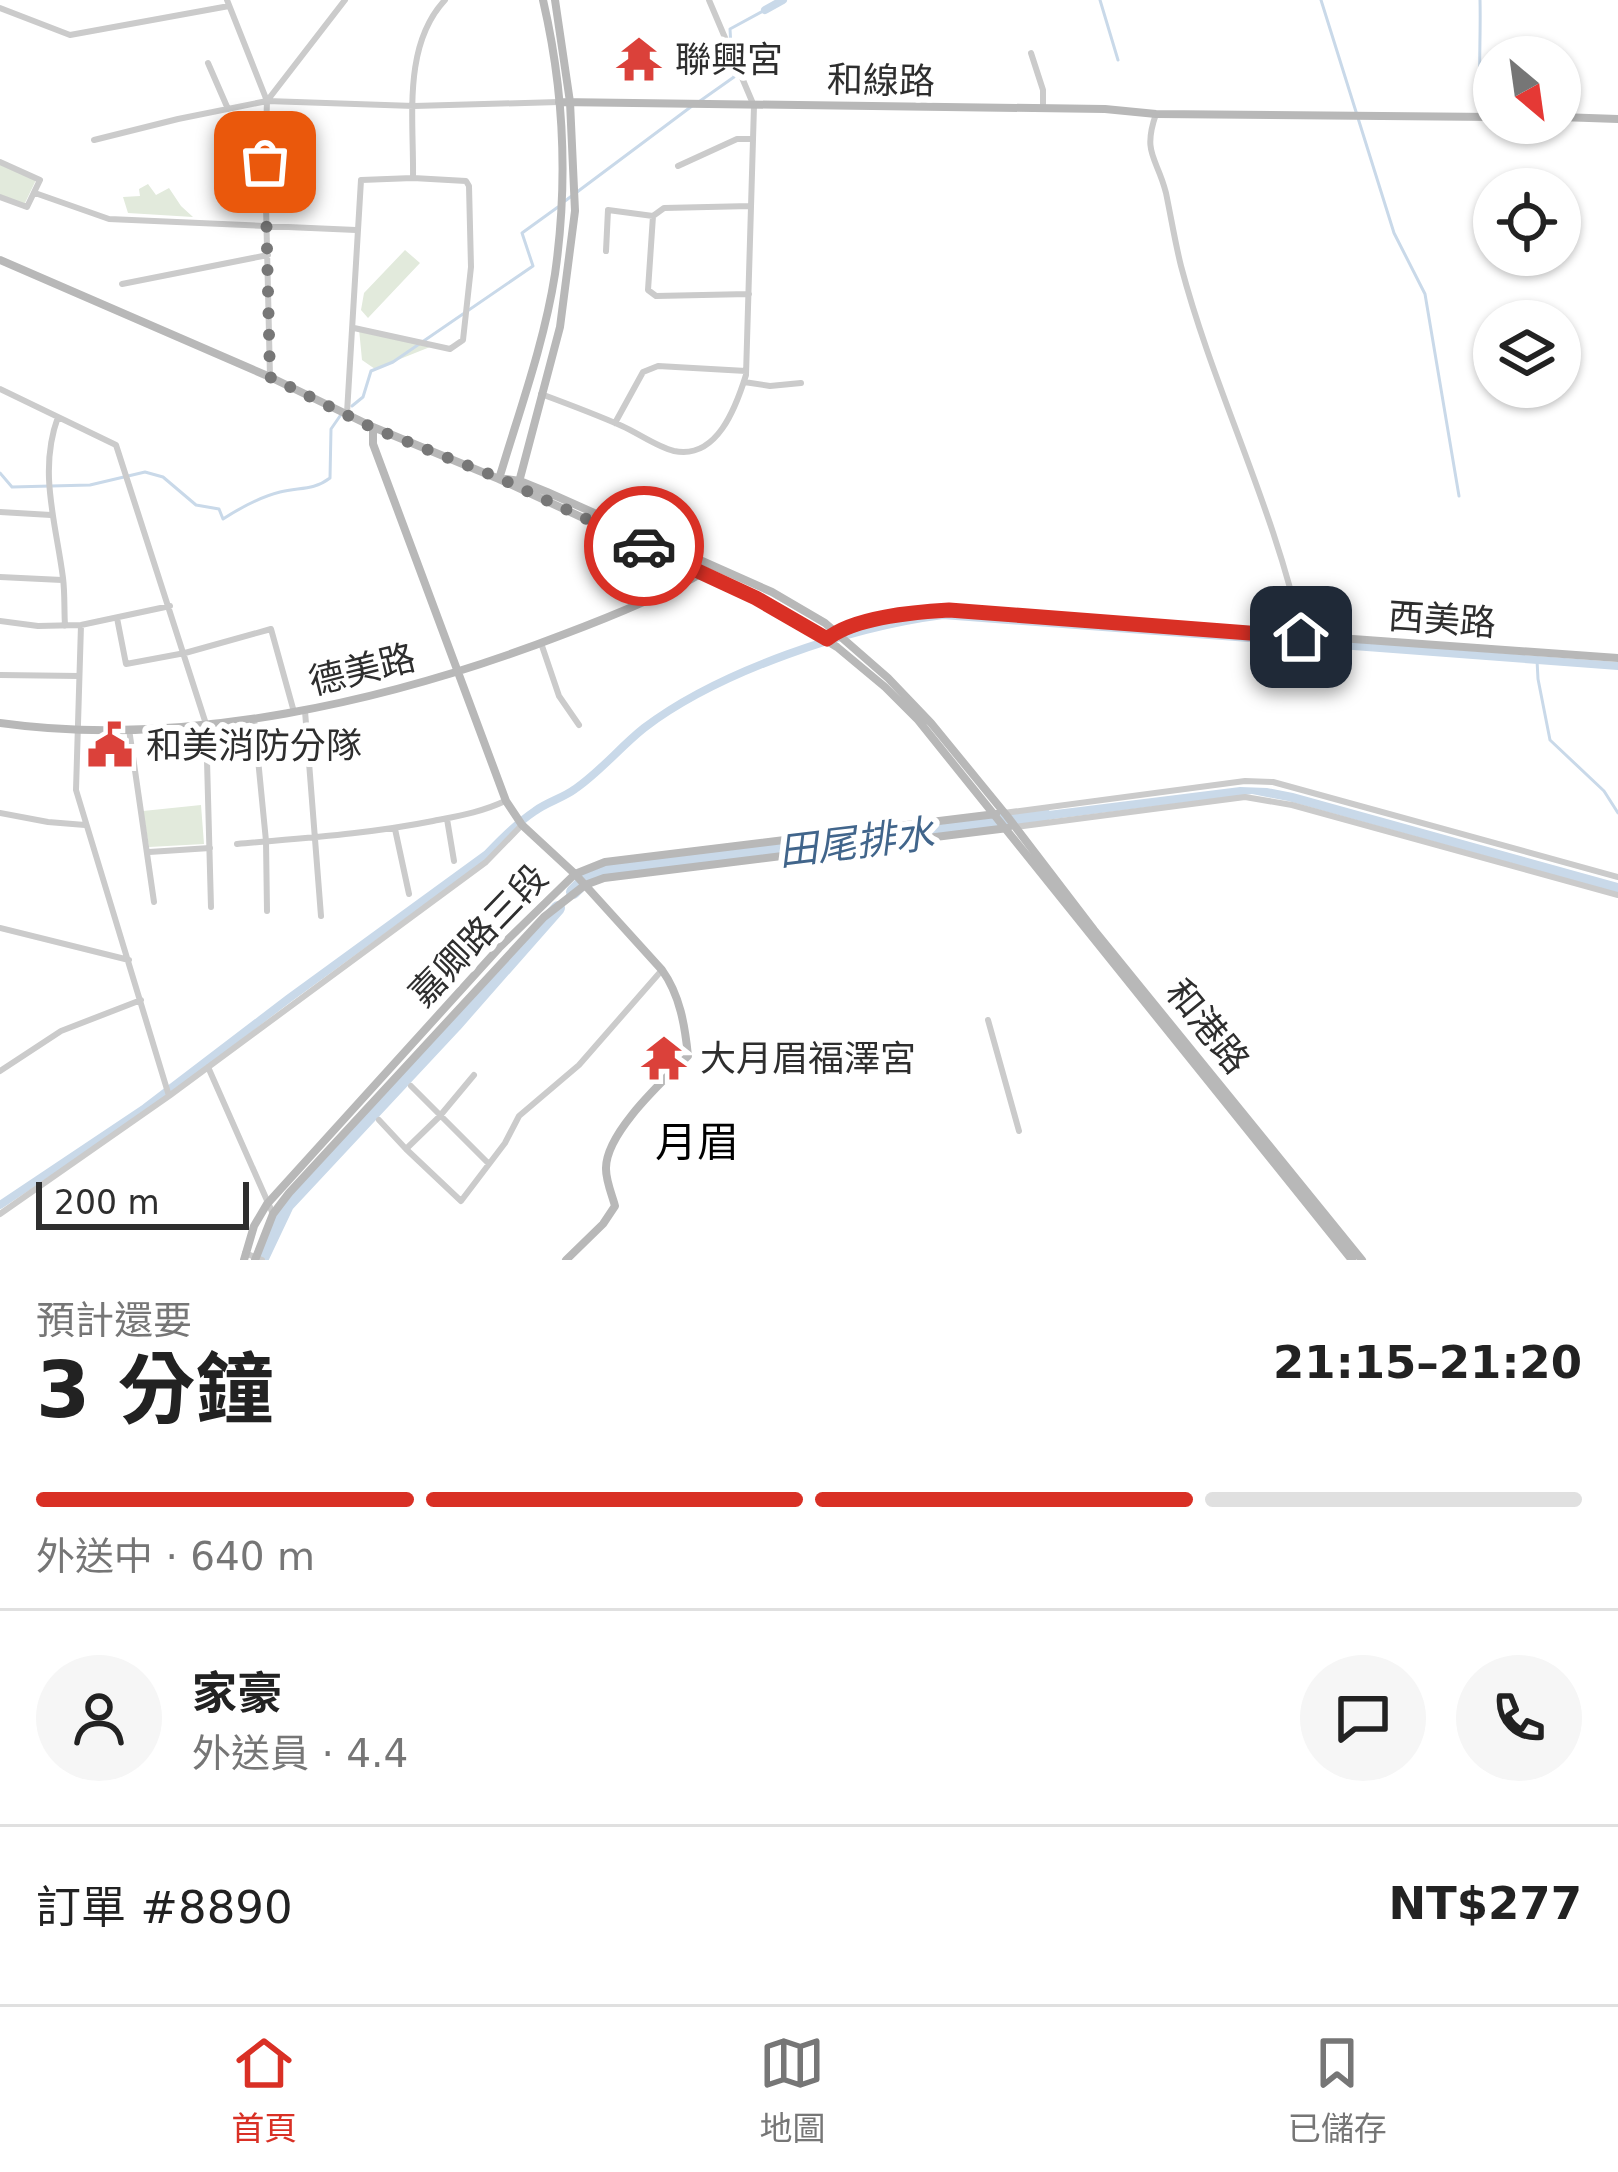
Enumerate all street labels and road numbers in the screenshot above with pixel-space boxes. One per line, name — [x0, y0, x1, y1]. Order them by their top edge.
street label: 和線路 — [827, 59, 935, 102]
street label: 西美路 — [1387, 595, 1497, 644]
street label: 德美路 — [305, 637, 419, 702]
street label: 嘉卿路三段 — [401, 856, 556, 1014]
street label: 和港路 — [1158, 971, 1258, 1081]

